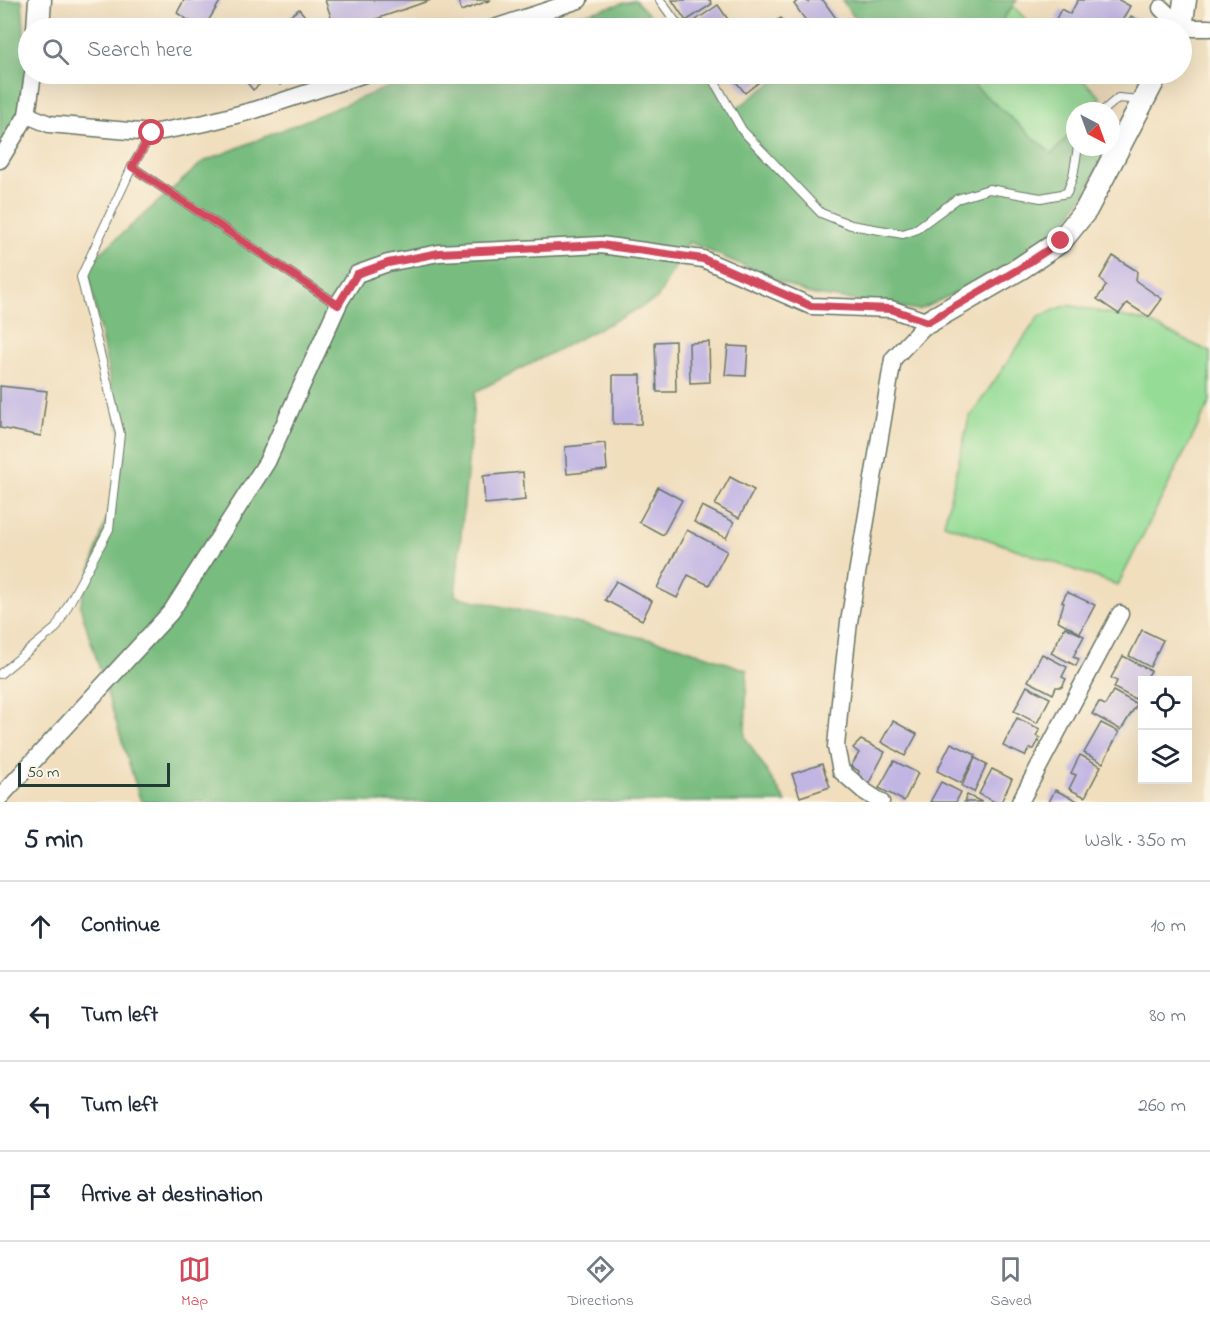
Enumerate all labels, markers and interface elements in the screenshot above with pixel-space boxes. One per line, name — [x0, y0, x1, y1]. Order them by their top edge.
search box — [18, 18, 1192, 84]
icon: search — [39, 35, 72, 68]
text: Search here — [87, 35, 192, 67]
north arrow — [1066, 102, 1120, 156]
route start — [138, 119, 164, 145]
route end — [1047, 227, 1073, 253]
map controls — [1138, 676, 1192, 784]
button: locate — [1138, 676, 1192, 730]
button: layers — [1138, 730, 1192, 784]
scale bar — [18, 760, 170, 788]
text: 50 m — [27, 761, 59, 785]
text: 5 min — [24, 822, 83, 860]
text: Walk · 350 m — [1084, 827, 1186, 856]
icon: ahead — [24, 910, 57, 943]
text: Continue — [81, 910, 160, 942]
text: 10 m — [1150, 912, 1186, 941]
icon: left — [24, 1000, 57, 1033]
text: Turn left — [81, 1000, 158, 1032]
text: 80 m — [1149, 1002, 1186, 1031]
icon: left — [24, 1090, 57, 1123]
text: Turn left — [81, 1090, 158, 1122]
text: 260 m — [1138, 1092, 1186, 1121]
icon: arrive — [24, 1180, 57, 1213]
text: Arrive at destination — [81, 1180, 263, 1212]
tab: Map — [178, 1253, 211, 1313]
tab: Directions — [567, 1253, 634, 1313]
tab: Saved — [990, 1253, 1032, 1313]

